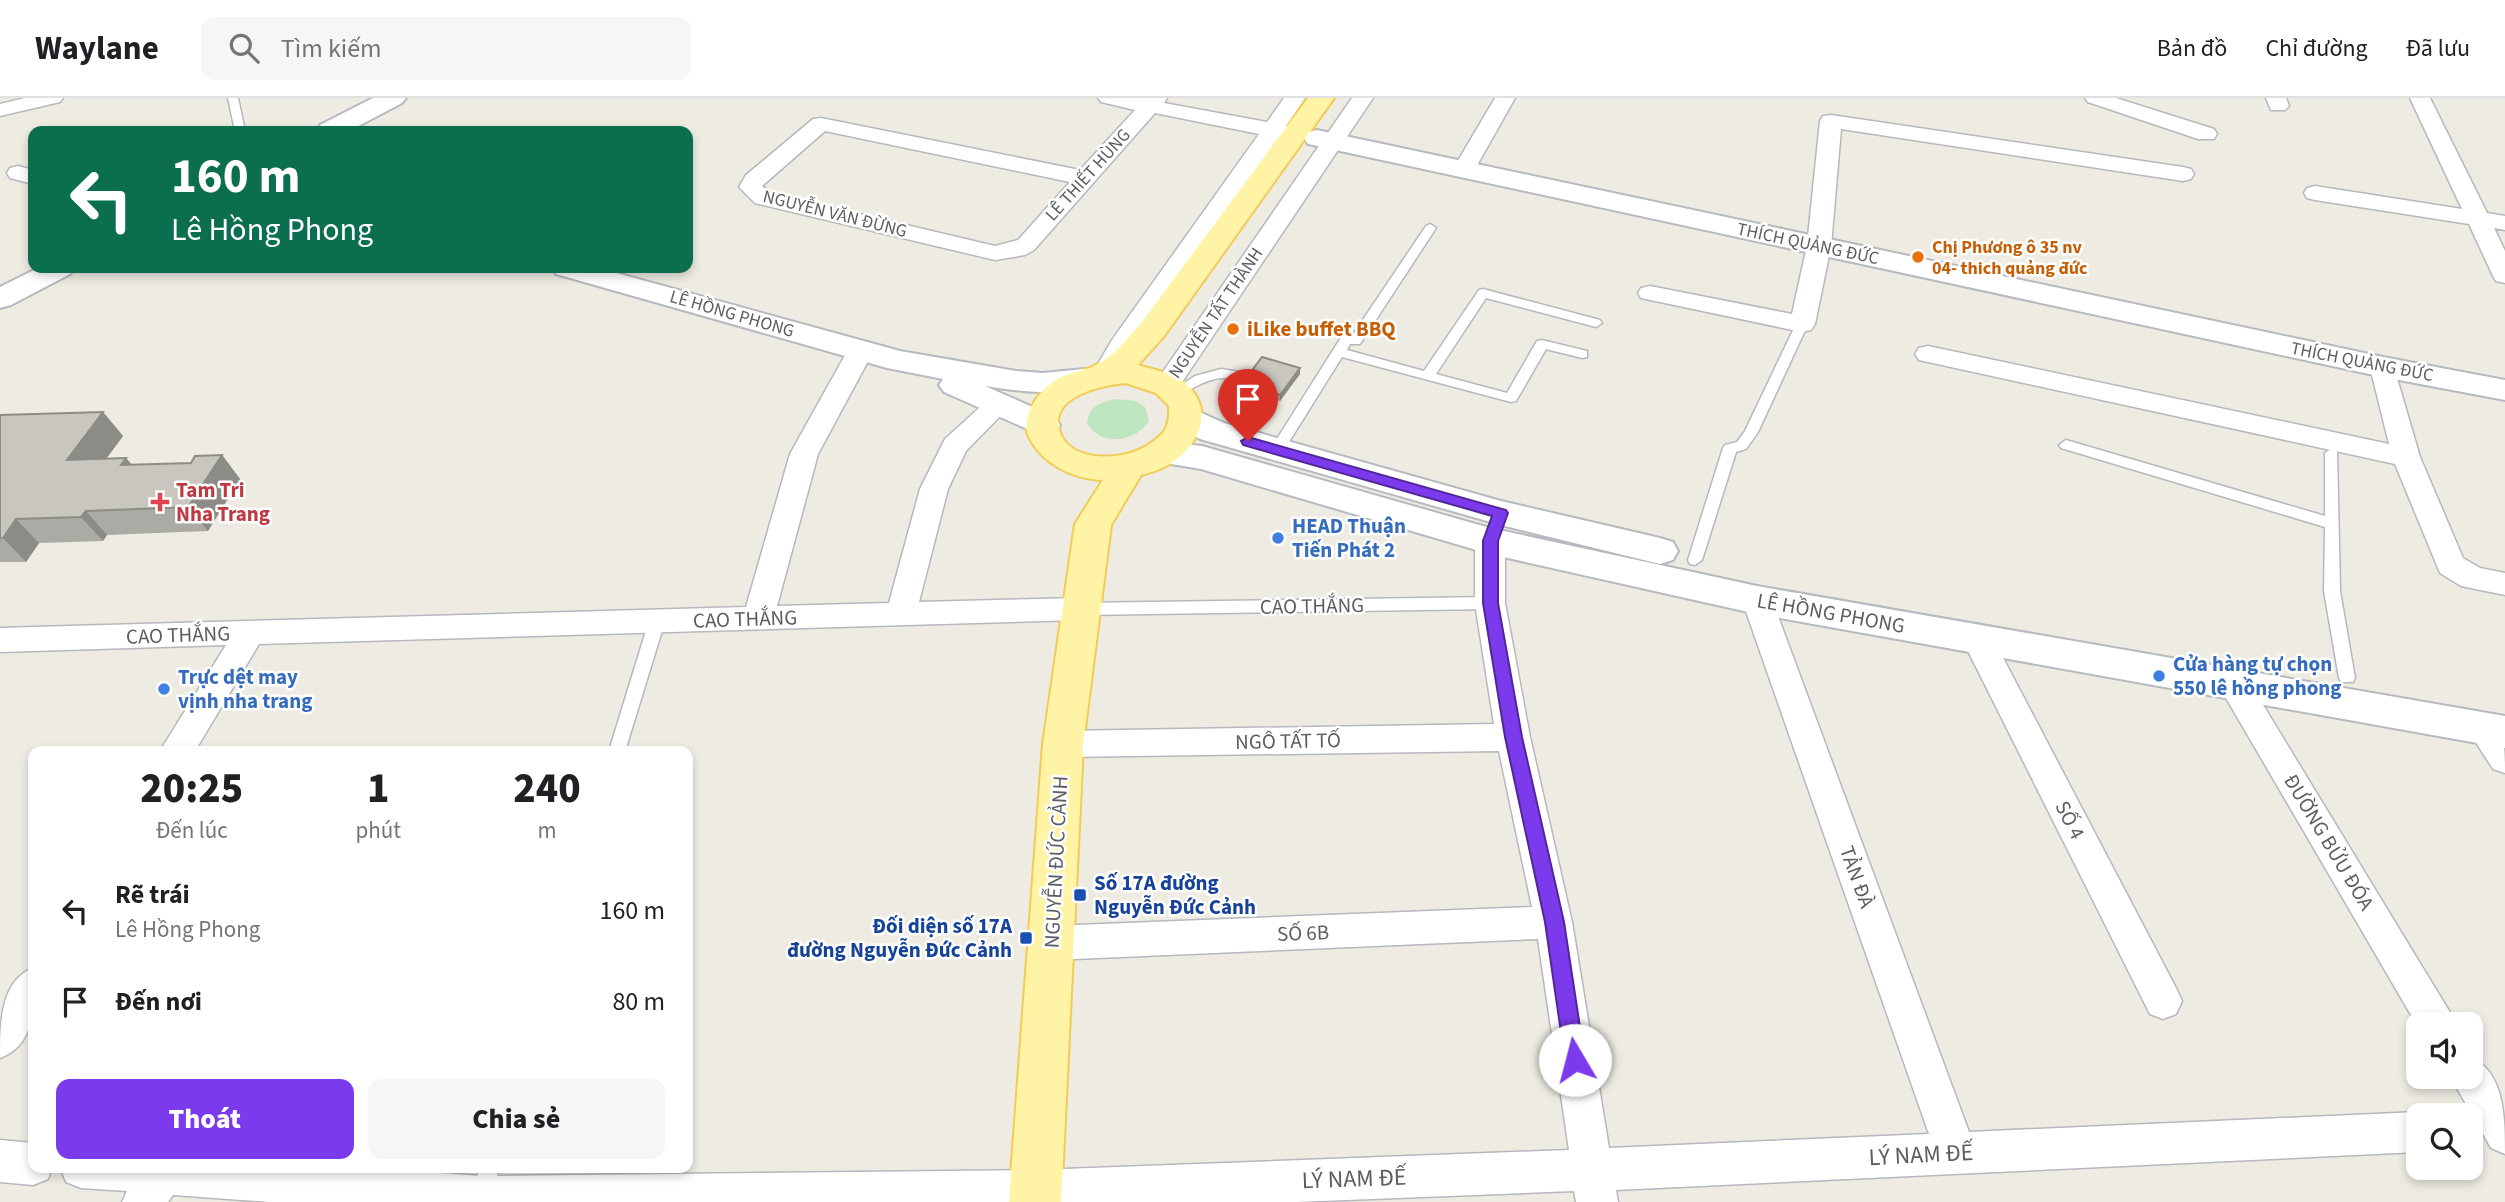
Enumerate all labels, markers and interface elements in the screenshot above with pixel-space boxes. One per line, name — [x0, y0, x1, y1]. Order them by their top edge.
search box — [201, 17, 691, 80]
text: Waylane — [35, 25, 159, 72]
icon: search — [225, 29, 263, 67]
text: Tìm kiếm — [281, 30, 382, 67]
text: Bản đồ — [2157, 31, 2227, 66]
text: Chỉ đường — [2265, 31, 2368, 66]
text: Đã lưu — [2406, 31, 2470, 66]
street label: LÊ THIẾT HÙNG — [1040, 123, 1136, 227]
text: 160 m — [171, 142, 300, 212]
icon: left — [56, 154, 147, 245]
street label: NGUYỄN VĂN ĐỪNG — [760, 184, 910, 244]
text: Lê Hồng Phong — [171, 207, 373, 253]
street label: THÍCH QUẢNG ĐỨC — [1735, 217, 1881, 271]
place label: Chị Phương ô 35 nv 04- thich quảng đức — [1932, 235, 2088, 281]
street label: NGUYỄN TẤT THÀNH — [1163, 243, 1269, 383]
marker: Chị Phương ô 35 nv 04- thich quảng đức — [1910, 249, 1926, 265]
street label: LÊ HỒNG PHONG — [667, 284, 797, 344]
place label: iLike buffet BBQ — [1247, 314, 1396, 344]
marker: iLike buffet BBQ — [1225, 321, 1241, 337]
street label: THÍCH QUẢNG ĐỨC — [2289, 336, 2435, 388]
pin — [1218, 369, 1278, 441]
icon: arrive — [1229, 380, 1267, 418]
place label: Tam Tri Nha Trang — [176, 475, 270, 529]
marker: Tam Tri Nha Trang — [150, 492, 170, 512]
place label: HEAD Thuận Tiến Phát 2 — [1292, 511, 1406, 565]
marker: HEAD Thuận Tiến Phát 2 — [1270, 530, 1286, 546]
street label: LÊ HỒNG PHONG — [1755, 585, 1907, 641]
street label: CAO THẮNG — [1260, 590, 1364, 622]
street label: CAO THẮNG — [692, 602, 798, 636]
street label: CAO THẮNG — [125, 618, 231, 652]
place label: Cửa hàng tự chọn 550 lê hồng phong — [2173, 649, 2342, 703]
place label: Trực dệt may vịnh nha trang — [178, 662, 312, 716]
marker: Cửa hàng tự chọn 550 lê hồng phong — [2151, 668, 2167, 684]
marker: Trực dệt may vịnh nha trang — [156, 681, 172, 697]
street label: NGÔ TẤT TỐ — [1235, 725, 1341, 757]
text: 20:25 — [140, 759, 243, 819]
text: 1 — [367, 759, 389, 819]
text: 240 — [513, 759, 581, 819]
street label: ĐƯỜNG BỬU ĐÓA — [2276, 768, 2382, 916]
street label: NGUYỄN ĐỨC CẢNH — [1037, 775, 1075, 949]
street label: SỐ 4 — [2048, 795, 2092, 845]
text: Đến lúc — [156, 814, 228, 847]
text: phút — [355, 814, 401, 847]
text: m — [537, 814, 557, 847]
street label: TẢN ĐÀ — [1832, 842, 1882, 913]
place label: Số 17A đường Nguyễn Đức Cảnh — [1094, 868, 1256, 922]
text: Rẽ trái — [115, 876, 190, 913]
marker: Số 17A đường Nguyễn Đức Cảnh — [1072, 887, 1088, 903]
icon: left — [56, 892, 94, 930]
text: 160 m — [599, 892, 665, 929]
place label: Đối diện số 17A đường Nguyễn Đức Cảnh — [787, 911, 1013, 965]
text: Lê Hồng Phong — [115, 913, 260, 946]
street label: SỐ 6B — [1276, 917, 1330, 949]
marker: Đối diện số 17A đường Nguyễn Đức Cảnh — [1018, 930, 1034, 946]
icon: arrive — [56, 983, 94, 1021]
text: Đến nơi — [115, 983, 202, 1020]
text: 80 m — [612, 983, 665, 1020]
map controls — [2406, 1012, 2483, 1180]
button: sound — [2406, 1012, 2483, 1089]
position arrow — [1538, 1023, 1612, 1097]
button: Thoát — [56, 1079, 354, 1159]
button: Chia sẻ — [368, 1079, 665, 1159]
button: search — [2406, 1103, 2483, 1180]
street label: LÝ NAM ĐẾ — [1868, 1135, 1975, 1175]
street label: LÝ NAM ĐẾ — [1301, 1160, 1407, 1198]

